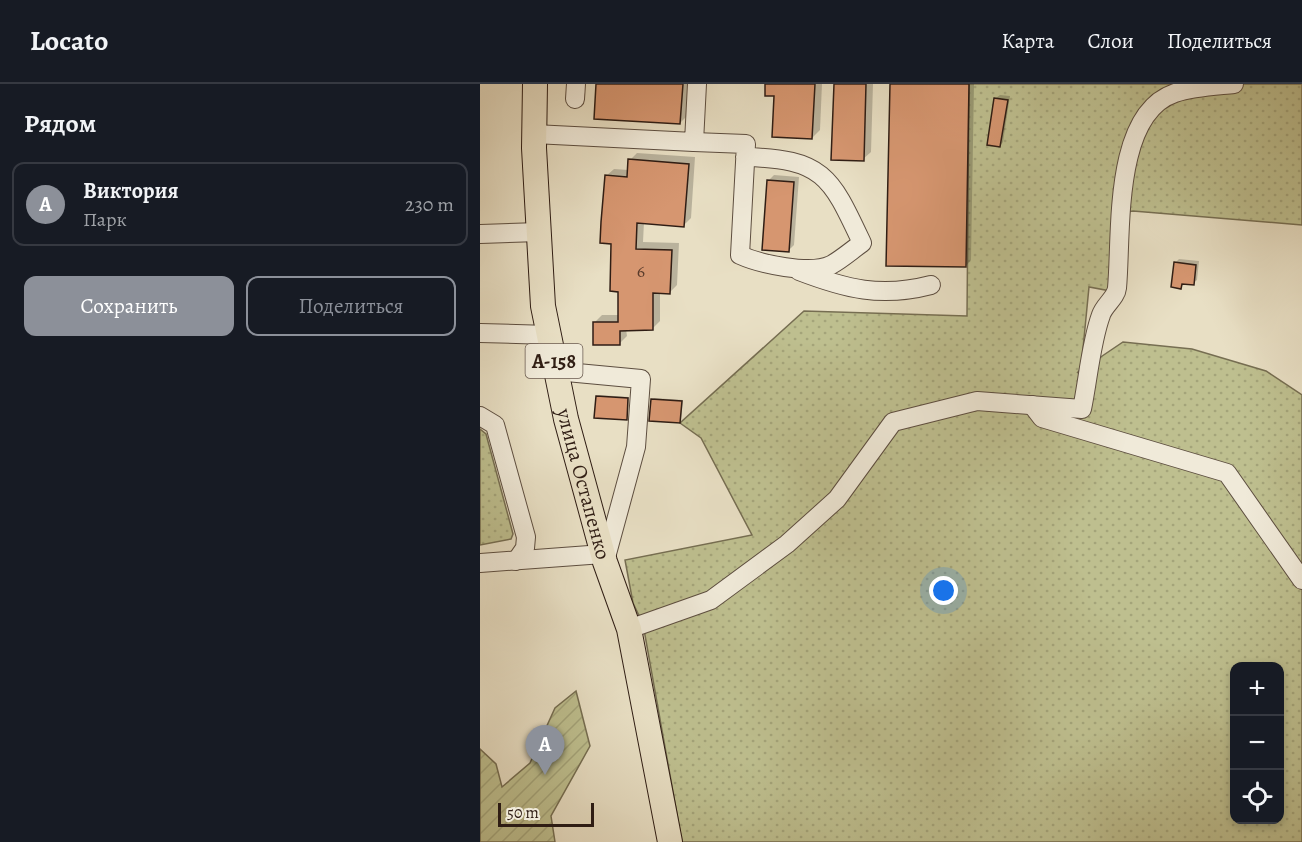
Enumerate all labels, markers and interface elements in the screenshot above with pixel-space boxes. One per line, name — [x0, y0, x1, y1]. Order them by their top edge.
text: Locato — [30, 22, 108, 60]
text: Карта — [1001, 27, 1054, 55]
text: Слои — [1087, 27, 1134, 55]
text: Поделиться — [1167, 27, 1272, 55]
text: Рядом — [24, 106, 96, 141]
text: Виктория — [83, 176, 179, 206]
text: A — [39, 191, 52, 218]
text: 230 m — [405, 191, 454, 218]
text: Парк — [83, 206, 127, 233]
house number: 6 — [637, 259, 645, 283]
button: Сохранить — [24, 276, 234, 336]
button: Поделиться — [246, 276, 456, 336]
road number: А-158 — [526, 344, 583, 378]
street label: улица Остапенко — [550, 405, 618, 563]
your location — [929, 576, 958, 605]
map controls — [1230, 662, 1284, 824]
button: + — [1230, 662, 1284, 716]
button: − — [1230, 716, 1284, 770]
pin: A — [526, 726, 564, 775]
button: locate — [1230, 770, 1284, 824]
scale bar — [498, 800, 594, 828]
text: 50 m — [507, 802, 539, 824]

